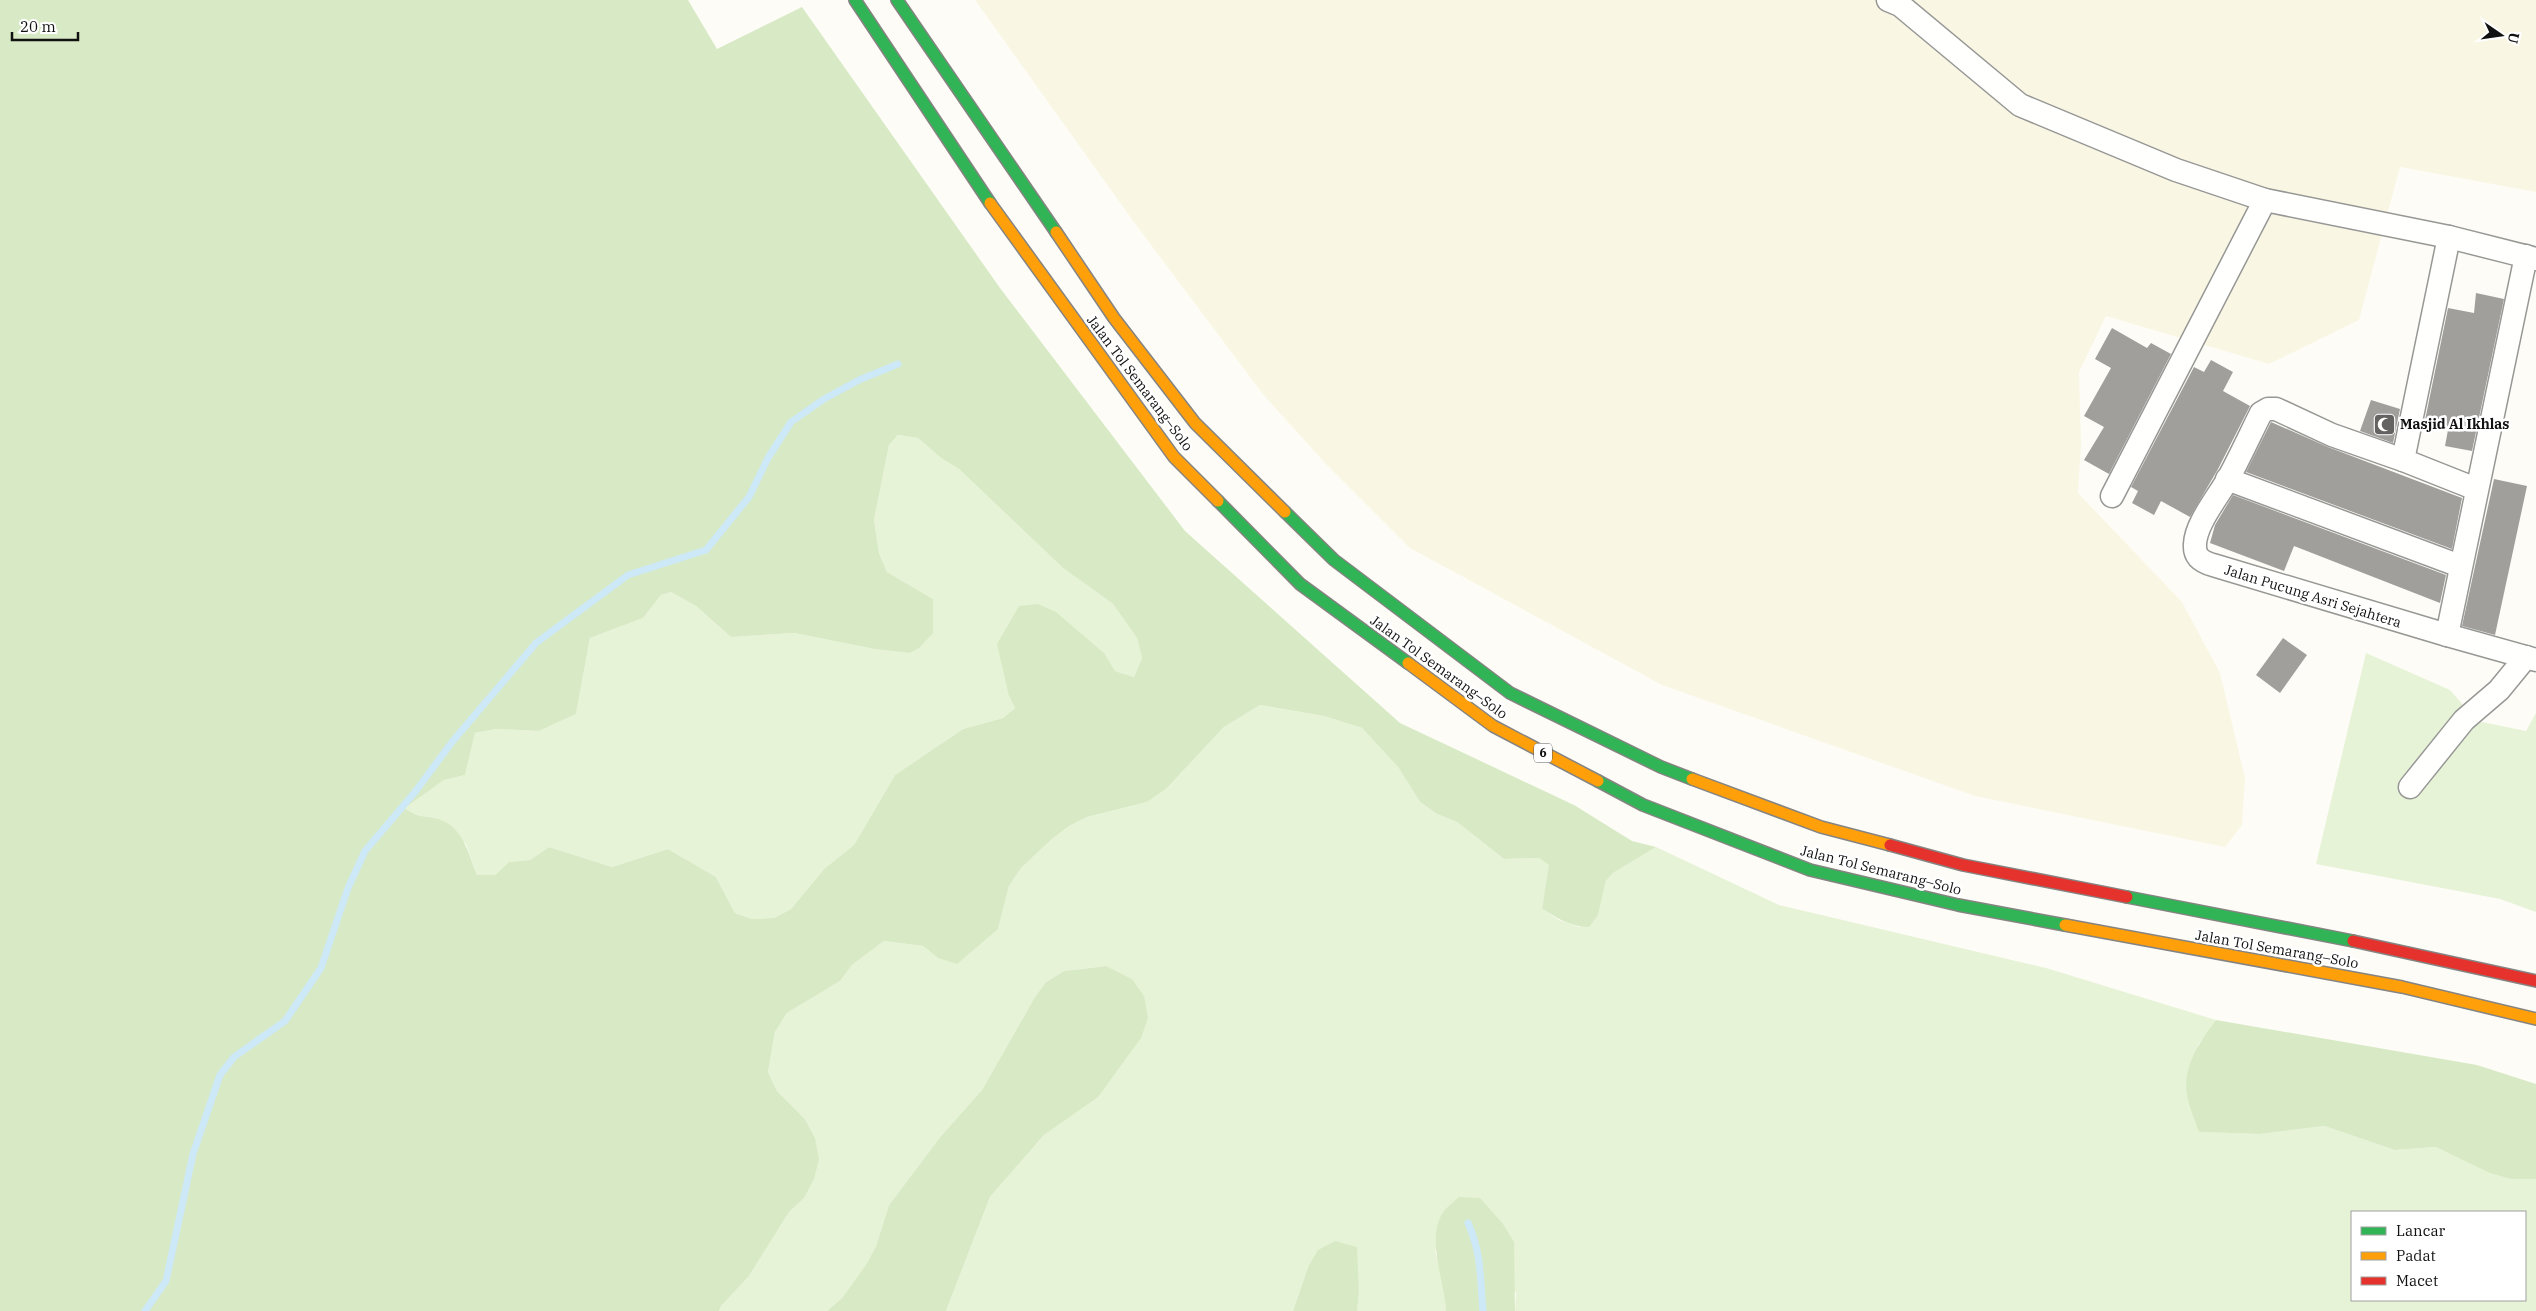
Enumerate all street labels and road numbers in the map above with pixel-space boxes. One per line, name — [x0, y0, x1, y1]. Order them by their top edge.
street label: Jalan Tol Semarang–Solo — [1083, 312, 1197, 454]
street label: Jalan Pucung Asri Sejahtera — [2222, 560, 2404, 632]
street label: Jalan Tol Semarang–Solo — [1367, 611, 1511, 723]
road number: 6 — [1534, 744, 1552, 762]
street label: Jalan Tol Semarang–Solo — [1799, 841, 1963, 899]
street label: Jalan Tol Semarang–Solo — [2194, 926, 2360, 972]

